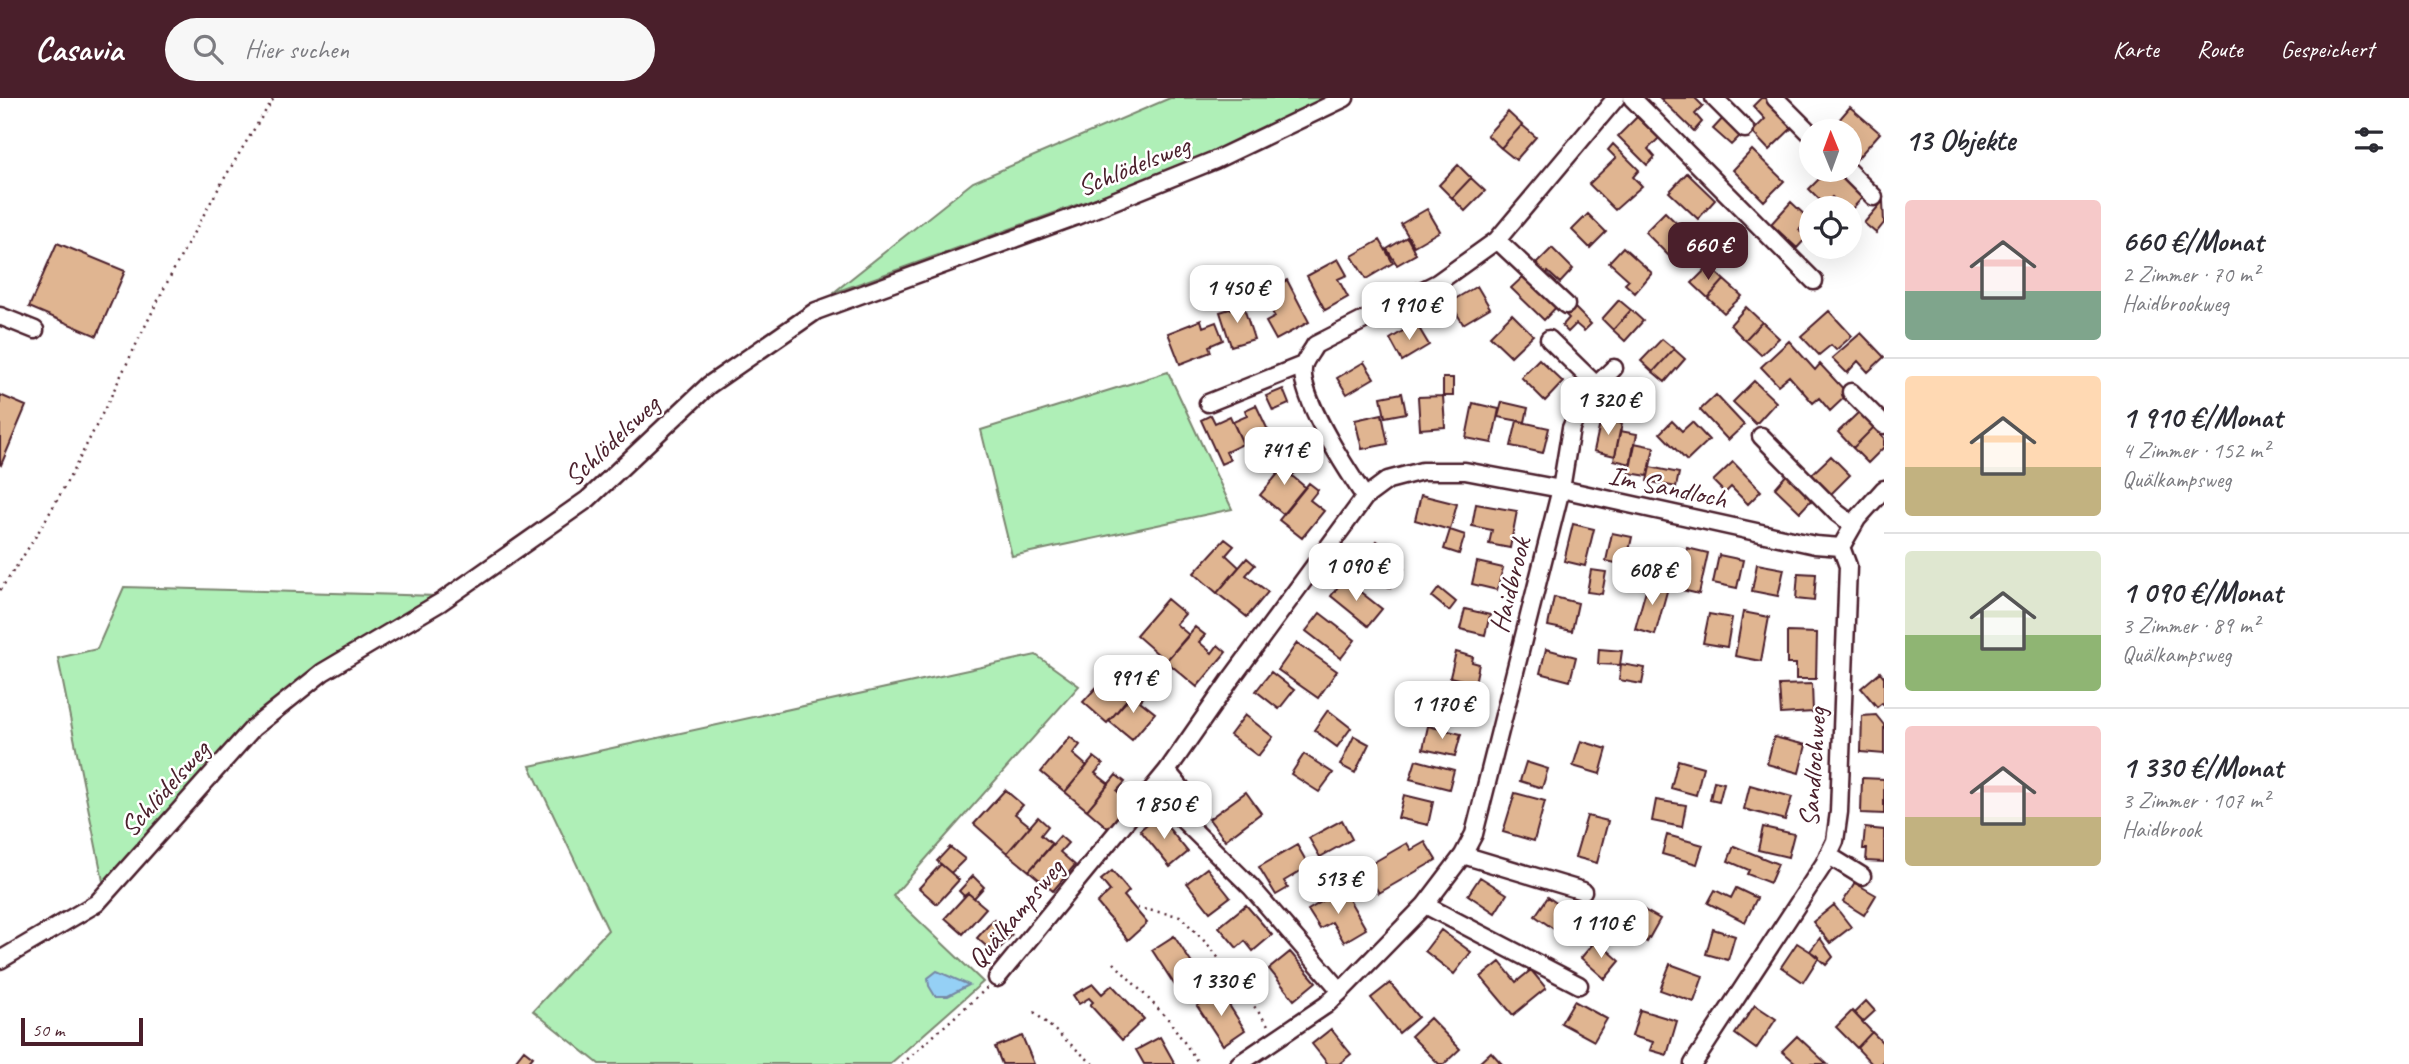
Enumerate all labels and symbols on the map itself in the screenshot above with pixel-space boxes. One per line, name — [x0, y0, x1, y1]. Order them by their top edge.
north arrow — [1799, 119, 1862, 182]
street label: Schlödelsweg — [1072, 126, 1196, 204]
pin: 660 € — [1659, 222, 1757, 282]
pin: 1 450 € — [1172, 266, 1302, 325]
pin: 1 910 € — [1344, 282, 1474, 342]
pin: 1 320 € — [1543, 378, 1673, 437]
street label: Schlödelsweg — [556, 386, 668, 493]
pin: 741 € — [1235, 428, 1333, 487]
street label: Im Sandloch — [1606, 457, 1730, 516]
street label: Haidbrook — [1481, 531, 1539, 636]
pin: 1 090 € — [1291, 544, 1421, 603]
pin: 608 € — [1603, 547, 1701, 607]
pin: 991 € — [1084, 656, 1182, 715]
pin: 1 170 € — [1377, 682, 1507, 741]
street label: Sandlochweg — [1791, 705, 1834, 828]
street label: Schlödelsweg — [112, 731, 218, 844]
pin: 1 850 € — [1099, 782, 1229, 841]
street label: Quälkampsweg — [959, 850, 1072, 976]
pin: 513 € — [1289, 856, 1387, 916]
pin: 1 110 € — [1536, 900, 1666, 960]
pin: 1 330 € — [1156, 958, 1286, 1018]
scale bar — [21, 1015, 144, 1047]

